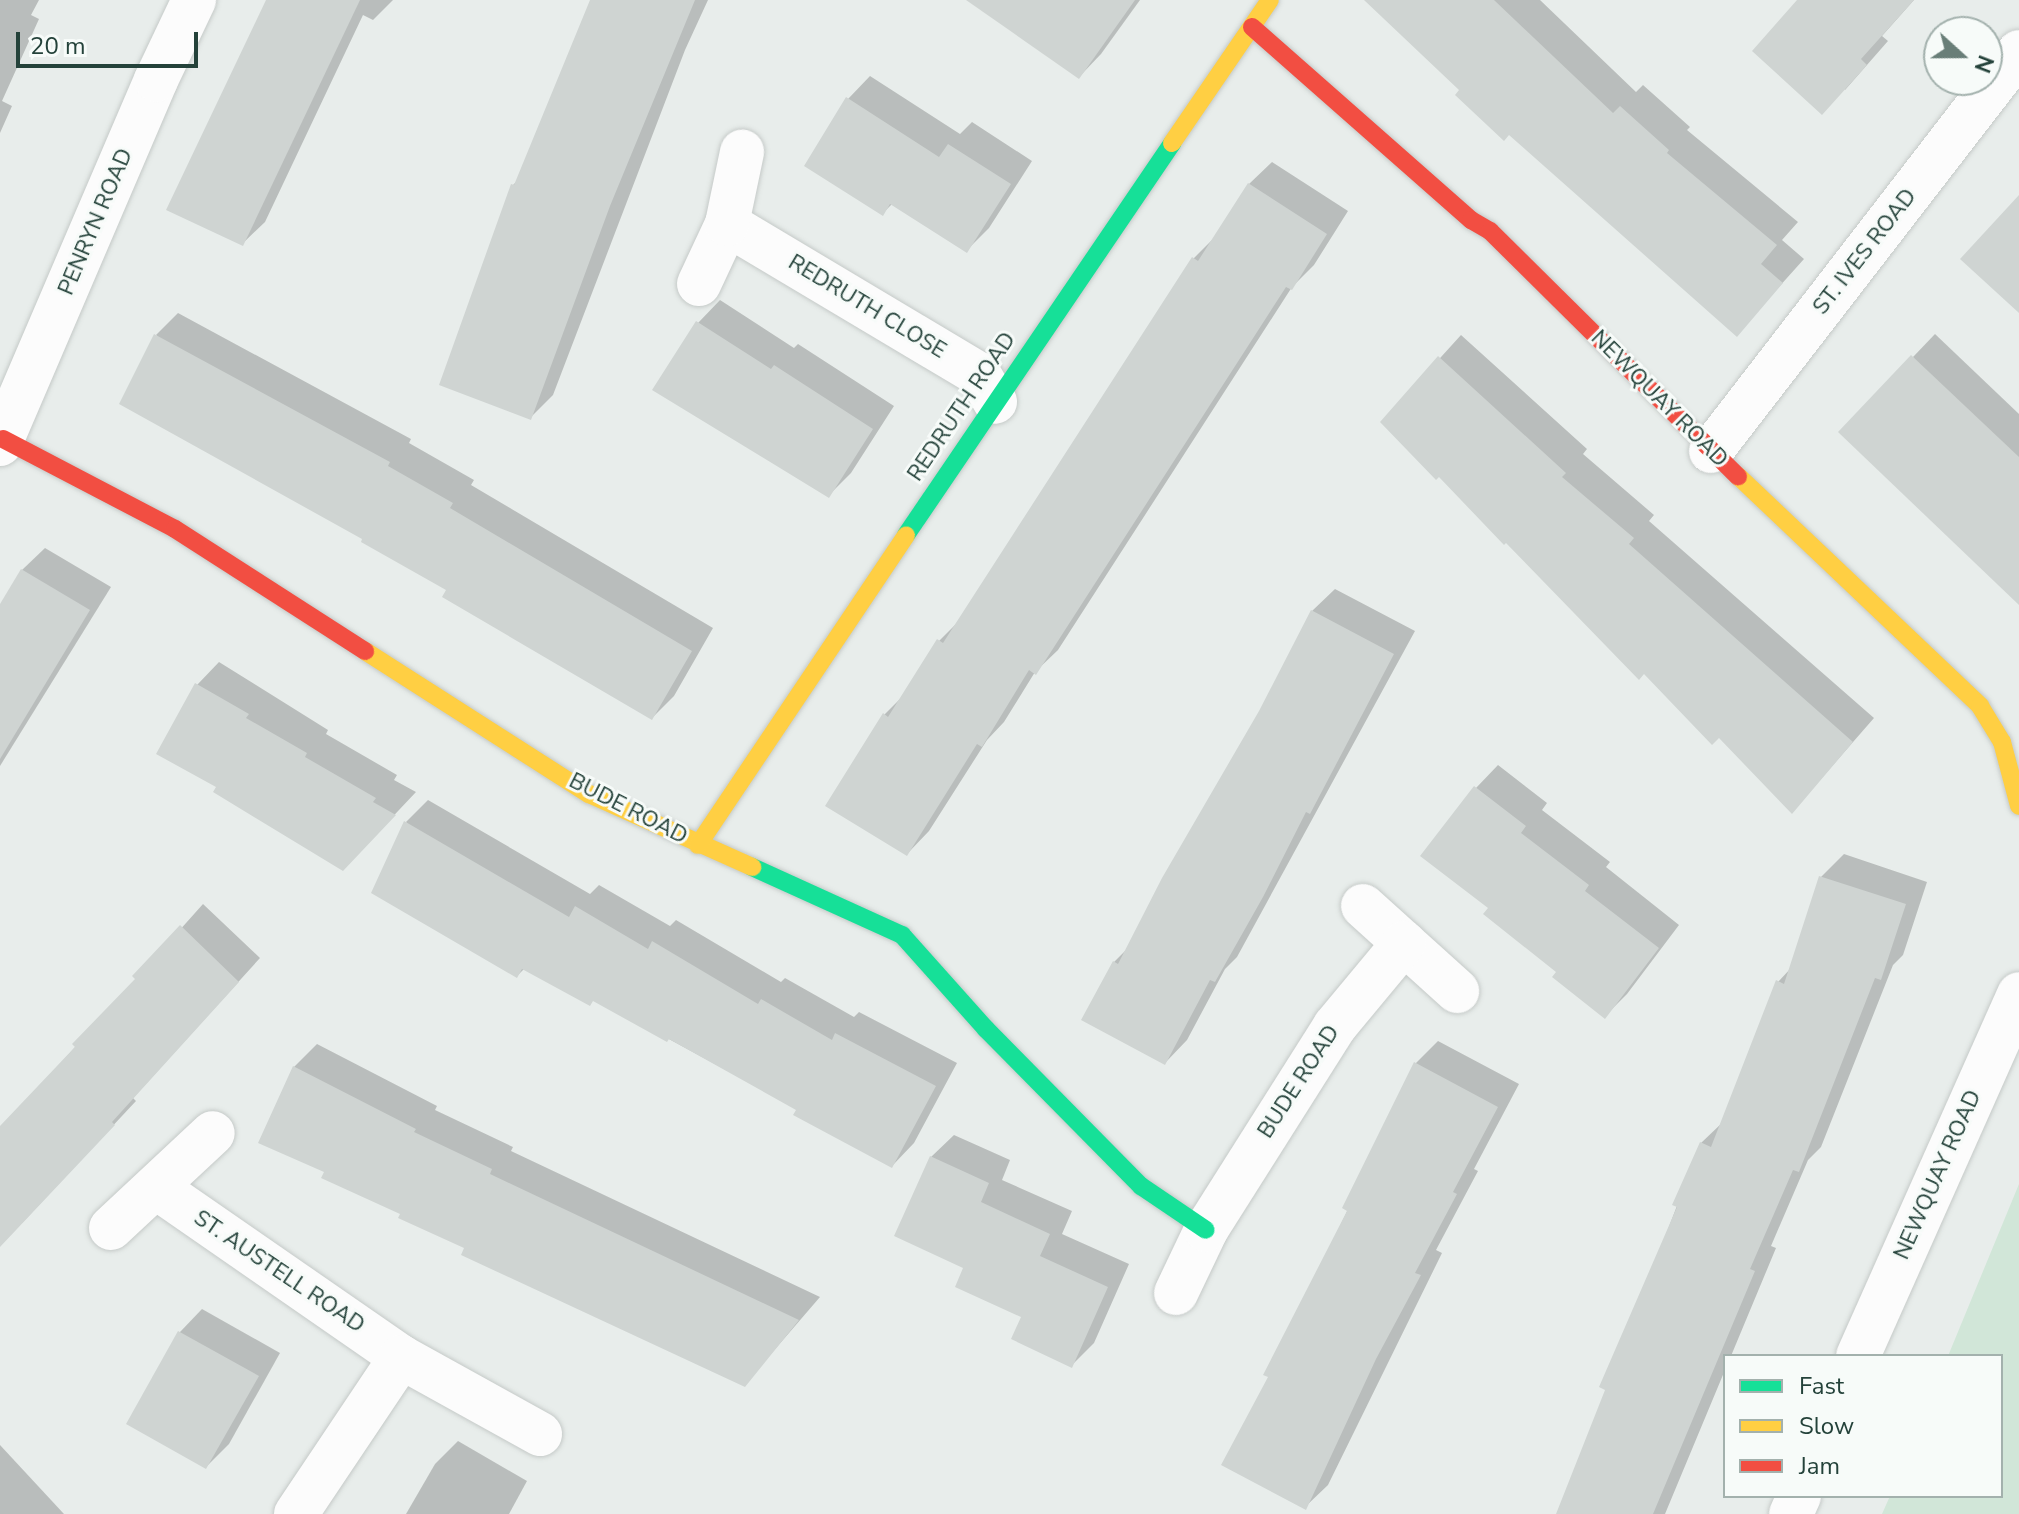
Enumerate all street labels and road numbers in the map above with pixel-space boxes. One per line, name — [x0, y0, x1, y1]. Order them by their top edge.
street label: PENRYN ROAD — [53, 145, 139, 299]
street label: ST. IVES ROAD — [1808, 184, 1922, 320]
street label: REDRUTH CLOSE — [783, 249, 951, 365]
street label: NEWQUAY ROAD — [1585, 325, 1733, 473]
street label: REDRUTH ROAD — [902, 328, 1022, 486]
street label: BUDE ROAD — [564, 768, 692, 850]
street label: BUDE ROAD — [1253, 1021, 1345, 1143]
street label: NEWQUAY ROAD — [1889, 1086, 1987, 1264]
street label: ST. AUSTELL ROAD — [189, 1205, 369, 1339]

